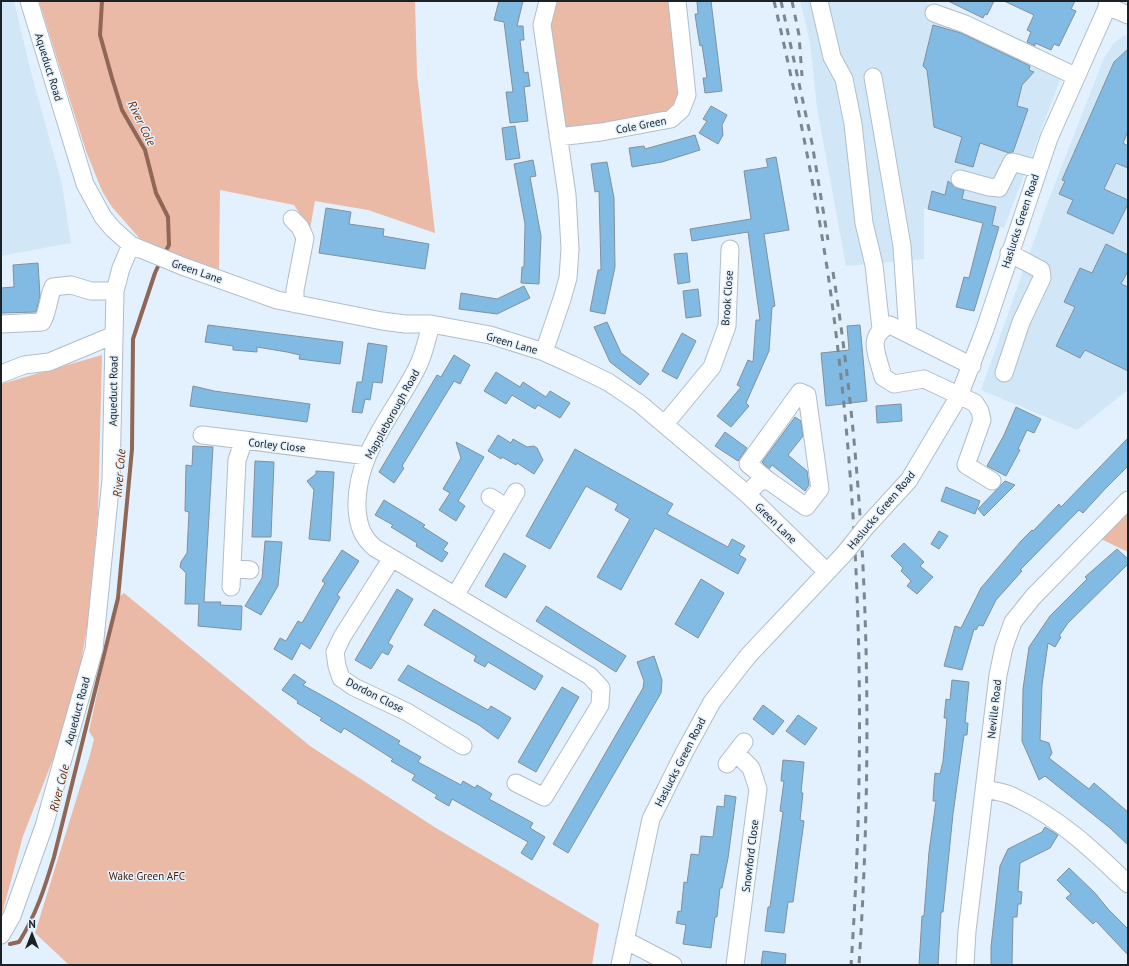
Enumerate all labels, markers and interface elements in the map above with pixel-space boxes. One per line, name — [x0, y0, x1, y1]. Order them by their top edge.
street label: Aqueduct Road — [32, 31, 66, 103]
water label: River Cole — [125, 98, 160, 148]
street label: Cole Green — [615, 113, 667, 137]
street label: Haslucks Green Road — [998, 172, 1042, 270]
street label: Green Lane — [170, 256, 225, 286]
street label: Brook Close — [718, 269, 736, 326]
street label: Green Lane — [485, 329, 540, 357]
street label: Aqueduct Road — [105, 356, 121, 426]
street label: Mappleborough Road — [362, 367, 422, 461]
street label: Corley Close — [248, 435, 307, 455]
water label: River Cole — [109, 448, 129, 498]
street label: Haslucks Green Road — [844, 468, 918, 552]
street label: Green Lane — [752, 500, 800, 547]
street label: Dordon Close — [344, 674, 407, 716]
street label: Aqueduct Road — [61, 675, 93, 747]
street label: Neville Road — [984, 679, 1004, 739]
street label: Haslucks Green Road — [651, 715, 709, 809]
water label: River Cole — [46, 762, 72, 813]
street label: Snowford Close — [739, 818, 761, 893]
park label: Wake Green AFC — [109, 869, 185, 883]
north arrow — [12, 914, 52, 954]
text: N — [28, 917, 36, 931]

